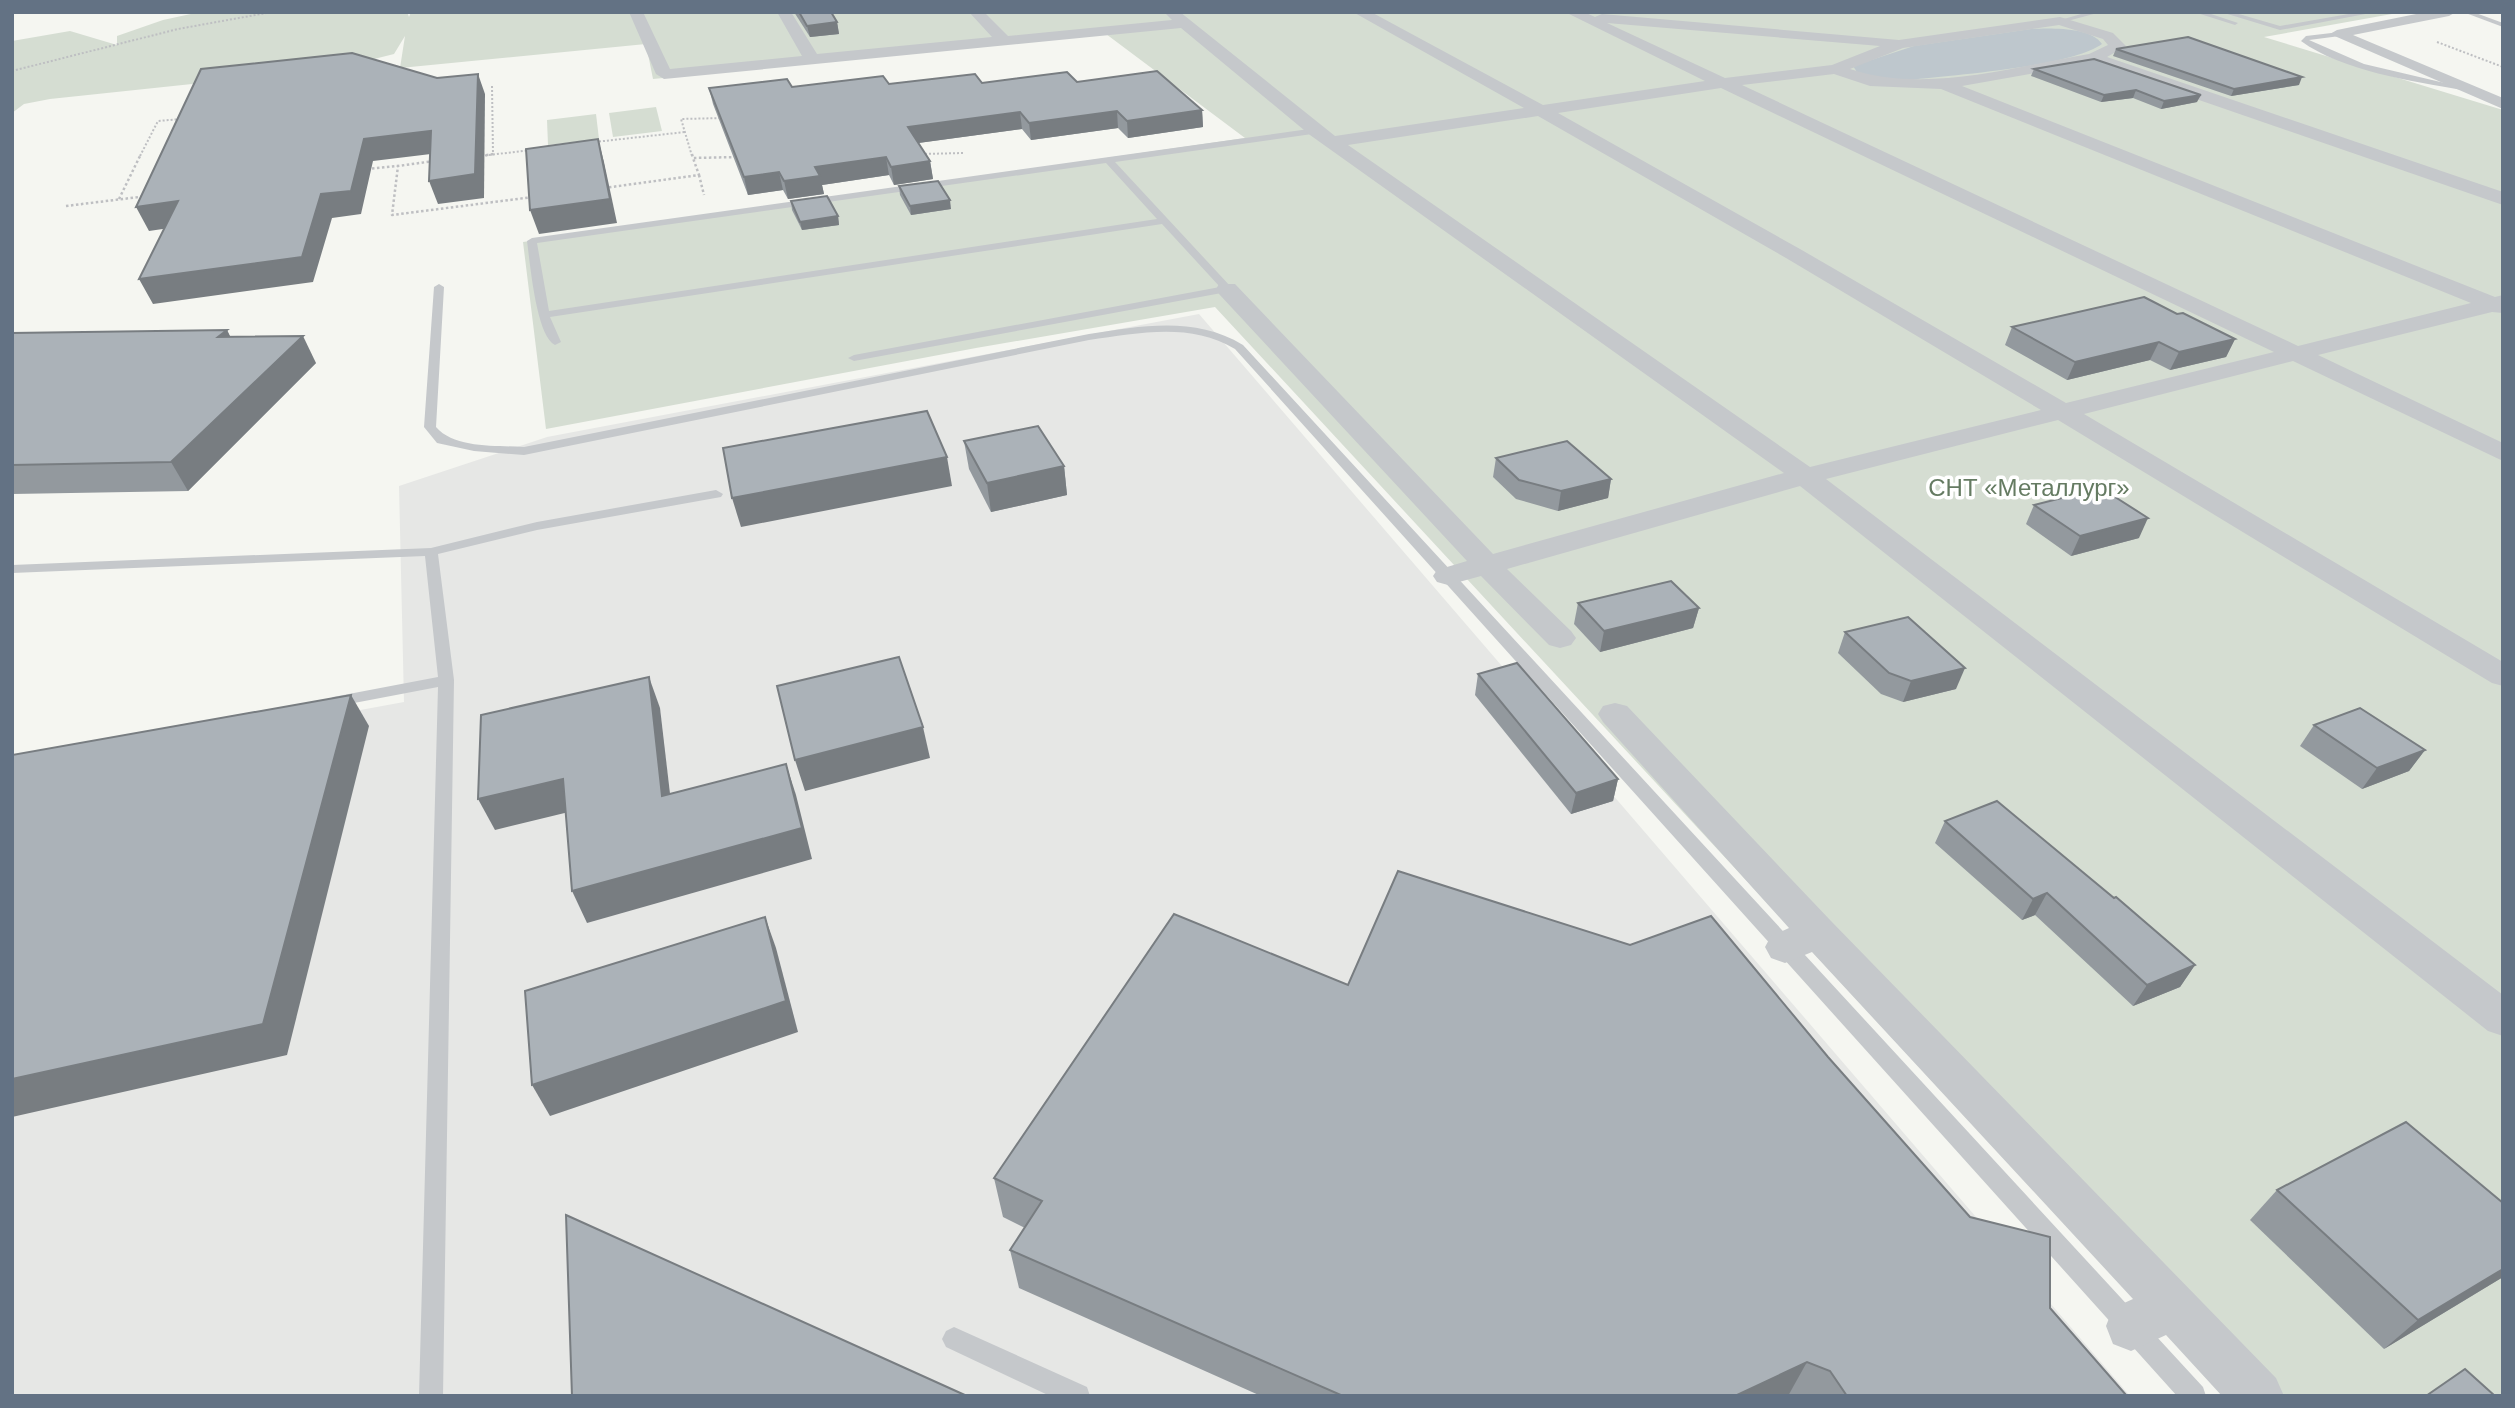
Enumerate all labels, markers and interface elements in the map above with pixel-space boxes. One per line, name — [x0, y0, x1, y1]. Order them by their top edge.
park label: СНТ «Металлург» — [1928, 474, 2130, 501]

